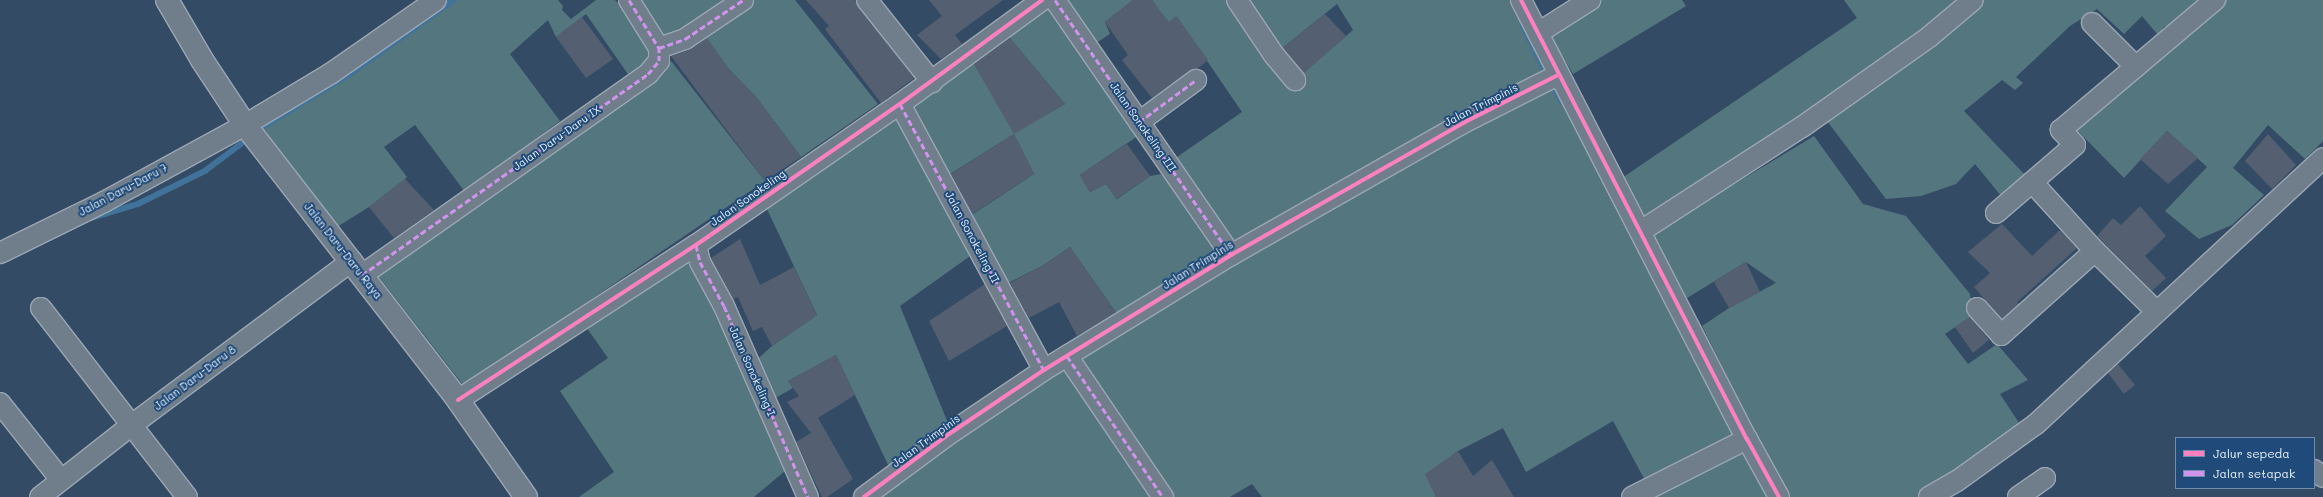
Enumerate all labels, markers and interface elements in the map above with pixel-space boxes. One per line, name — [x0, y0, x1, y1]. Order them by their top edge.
street label: Jalan Sonokeling III — [1107, 80, 1179, 174]
street label: Jalan Trimpinis — [1442, 81, 1520, 129]
street label: Jalan Daru-Daru IX — [510, 103, 604, 173]
street label: Jalan Daru-Daru 7 — [77, 161, 169, 219]
street label: Jalan Sonokeling — [708, 167, 788, 229]
street label: Jalan Sonokeling II — [942, 189, 1002, 285]
street label: Jalan Daru-Daru Raya — [301, 200, 385, 302]
street label: Jalan Trimpinis — [1160, 238, 1236, 292]
street label: Jalan Sonokeling I — [726, 324, 778, 418]
street label: Jalan Daru-Daru 8 — [152, 343, 238, 413]
street label: Jalan Trimpinis — [889, 412, 963, 470]
legend — [2175, 437, 2315, 489]
text: Jalur sepeda — [2213, 445, 2290, 461]
text: Jalan setapak — [2213, 465, 2295, 481]

